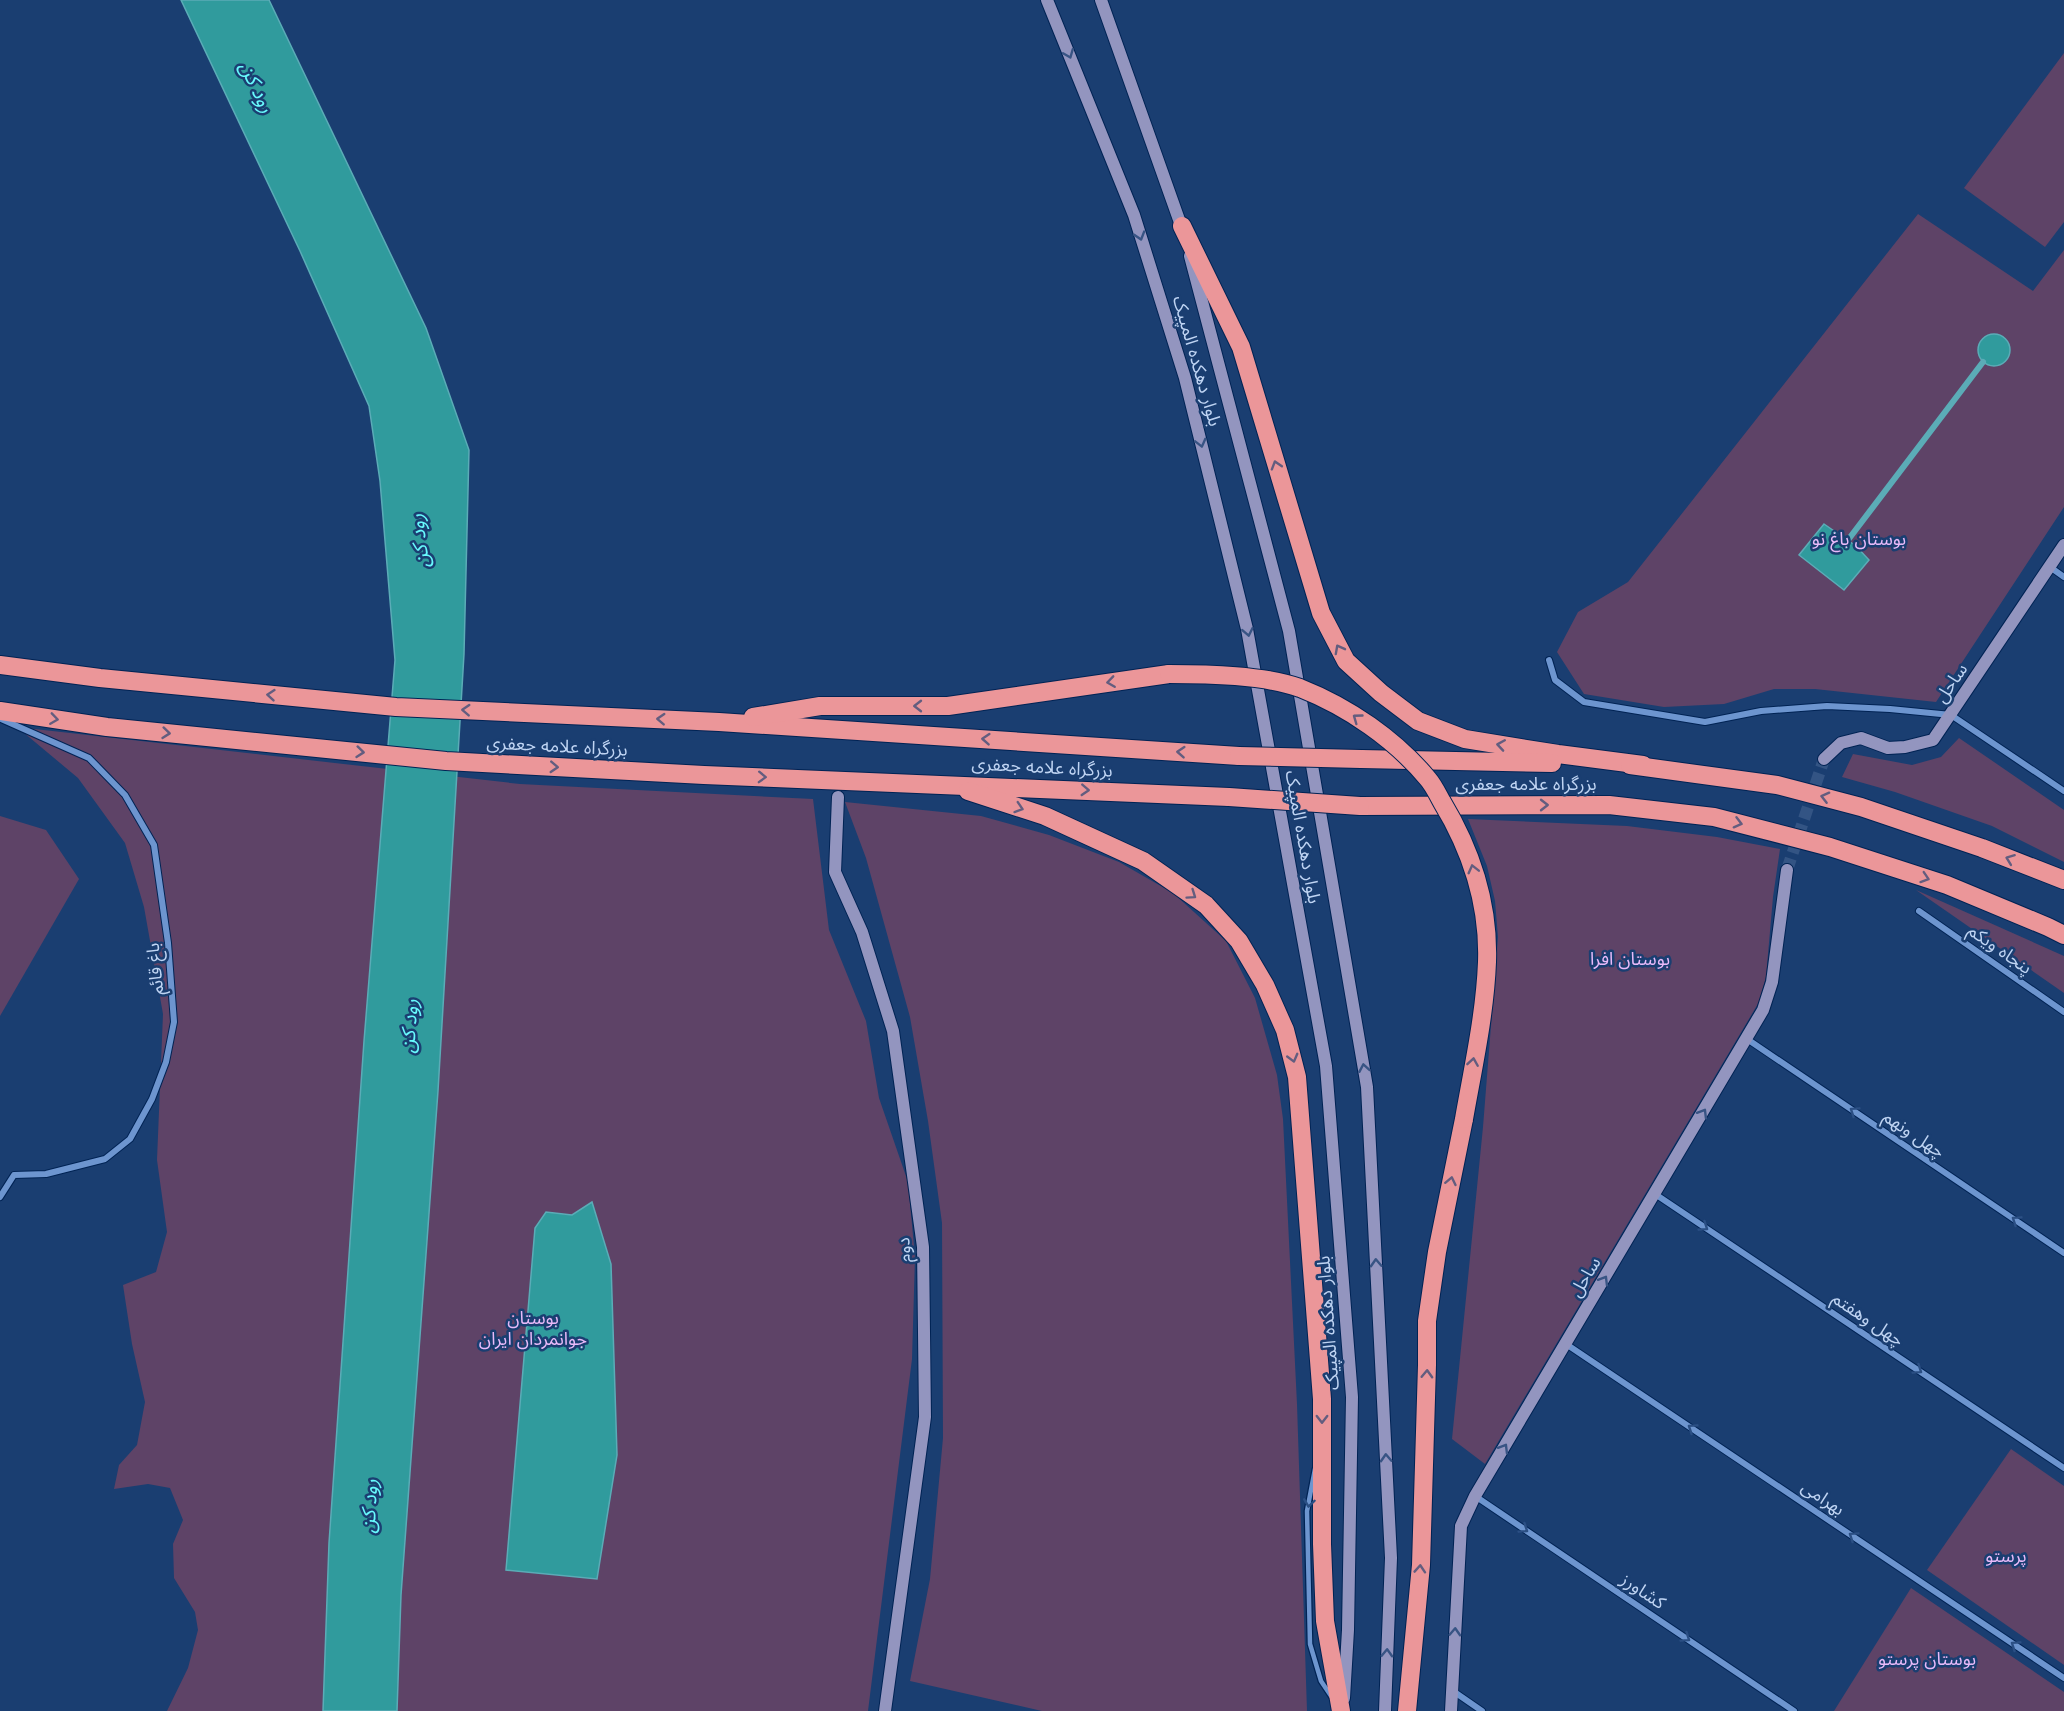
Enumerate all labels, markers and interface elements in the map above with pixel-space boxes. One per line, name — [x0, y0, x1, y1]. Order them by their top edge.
one-way arrow — [1062, 48, 1074, 59]
water label: رود کن — [235, 58, 278, 117]
one-way arrow — [1133, 230, 1146, 241]
street label: بلوار دهکده المپیک — [1168, 293, 1225, 429]
one-way arrow — [1194, 438, 1207, 448]
one-way arrow — [1271, 460, 1283, 471]
water label: رود کن — [405, 513, 434, 569]
park label: بوستان باغ نو — [1812, 529, 1906, 553]
one-way arrow — [1241, 627, 1254, 637]
one-way arrow — [1335, 644, 1347, 655]
street label: ساحل — [1931, 660, 1972, 707]
one-way arrow — [1107, 676, 1116, 688]
one-way arrow — [267, 689, 276, 702]
one-way arrow — [914, 700, 923, 712]
one-way arrow — [461, 703, 470, 716]
one-way arrow — [49, 713, 58, 725]
one-way arrow — [656, 713, 665, 726]
one-way arrow — [1353, 714, 1364, 725]
one-way arrow — [161, 726, 170, 739]
street label: بزرگراه علامه جعفری — [486, 732, 628, 761]
one-way arrow — [982, 733, 991, 746]
one-way arrow — [1497, 740, 1506, 752]
one-way arrow — [355, 745, 364, 758]
one-way arrow — [1176, 746, 1185, 759]
street label: بزرگراه علامه جعفری — [971, 753, 1113, 782]
one-way arrow — [549, 760, 558, 773]
street label: بلوار دهکده المپیک — [1280, 769, 1325, 905]
one-way arrow — [758, 770, 767, 783]
street label: بزرگراه علامه جعفری — [1455, 774, 1597, 795]
one-way arrow — [1081, 784, 1090, 797]
one-way arrow — [1820, 792, 1830, 805]
one-way arrow — [1540, 799, 1549, 811]
one-way arrow — [1013, 800, 1024, 813]
one-way arrow — [1733, 815, 1743, 828]
one-way arrow — [2005, 854, 2016, 866]
one-way arrow — [1468, 864, 1481, 874]
one-way arrow — [1919, 871, 1930, 883]
one-way arrow — [1185, 888, 1196, 899]
street label: پنجاه ویکم — [1963, 920, 2036, 981]
street label: باغ قائم — [143, 942, 171, 996]
park label: بوستان افرا — [1590, 949, 1670, 970]
water label: رود کن — [396, 998, 423, 1054]
one-way arrow — [1285, 1052, 1298, 1062]
one-way arrow — [1467, 1057, 1479, 1066]
one-way arrow — [1358, 1064, 1371, 1074]
street label: چهل ونهم — [1878, 1106, 1949, 1164]
one-way arrow — [1850, 1107, 1861, 1118]
one-way arrow — [1696, 1109, 1708, 1119]
one-way arrow — [1444, 1177, 1457, 1187]
one-way arrow — [2011, 1216, 2022, 1227]
one-way arrow — [1697, 1219, 1708, 1230]
street label: دوم — [893, 1236, 919, 1263]
street label: ساحل — [1565, 1253, 1606, 1301]
street label: بلوار دهکده المپیک — [1313, 1255, 1344, 1391]
one-way arrow — [1369, 1258, 1382, 1267]
one-way arrow — [1596, 1276, 1608, 1286]
street label: چهل وهفتم — [1827, 1288, 1908, 1353]
park label: بوستان جوانمردان ایران — [479, 1308, 587, 1350]
one-way arrow — [1911, 1363, 1922, 1374]
one-way arrow — [1421, 1370, 1433, 1379]
one-way arrow — [1316, 1415, 1328, 1424]
one-way arrow — [1687, 1424, 1698, 1435]
one-way arrow — [1497, 1444, 1508, 1454]
one-way arrow — [1379, 1453, 1392, 1462]
street label: بهرامی — [1797, 1476, 1848, 1520]
water label: رود کن — [357, 1478, 382, 1534]
one-way arrow — [1303, 1499, 1315, 1508]
one-way arrow — [1517, 1522, 1528, 1533]
one-way arrow — [1849, 1533, 1860, 1544]
park label: پرستو — [1985, 1546, 2027, 1567]
one-way arrow — [1413, 1565, 1426, 1574]
street label: کشاورز — [1616, 1568, 1669, 1614]
one-way arrow — [1449, 1627, 1462, 1636]
one-way arrow — [1679, 1631, 1690, 1642]
one-way arrow — [2011, 1641, 2022, 1652]
one-way arrow — [1381, 1648, 1394, 1657]
park label: بوستان پرستو — [1878, 1649, 1976, 1670]

